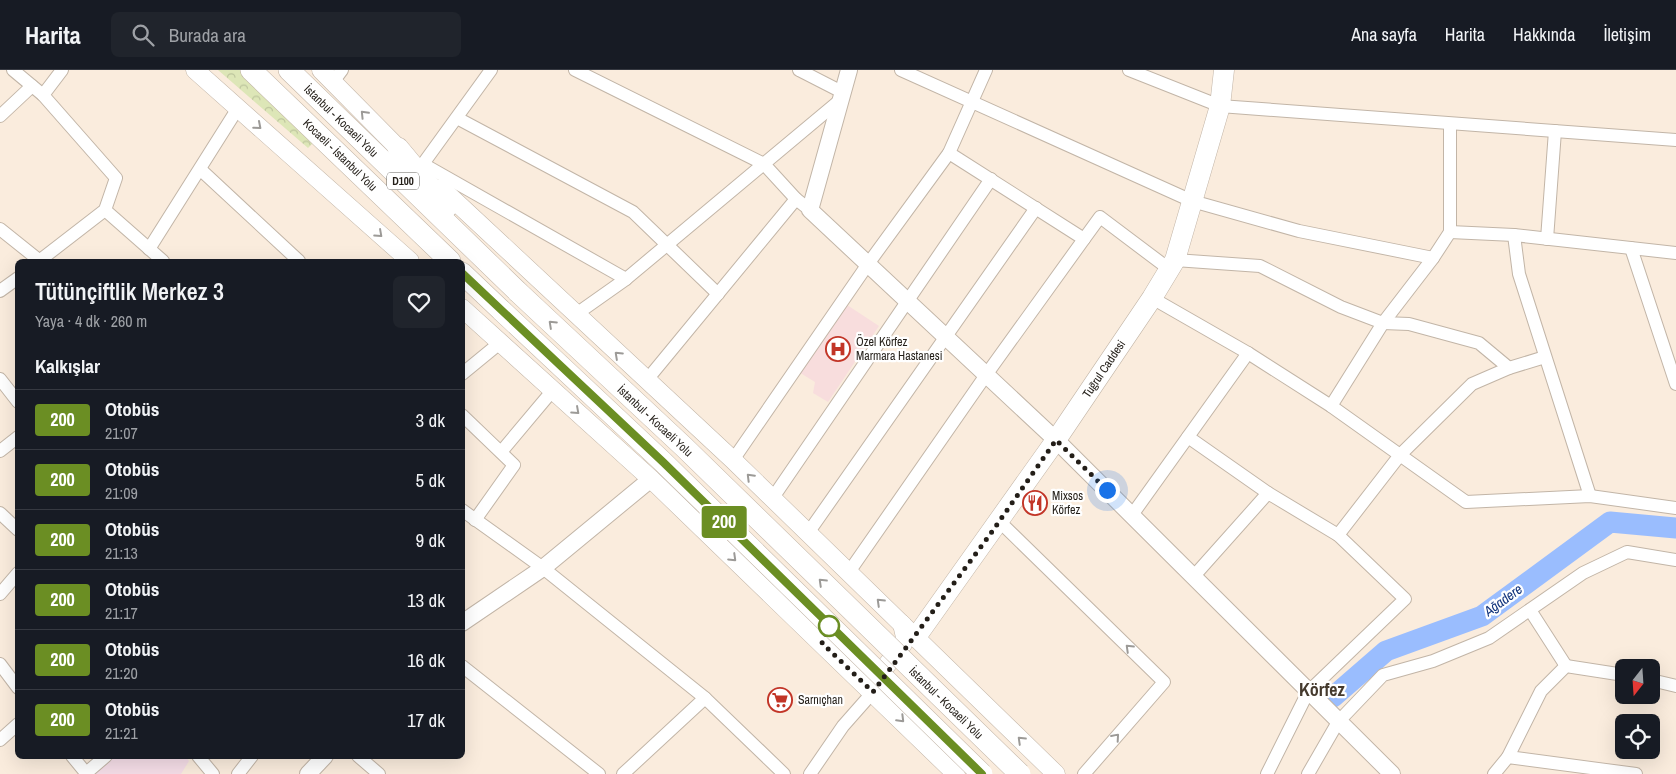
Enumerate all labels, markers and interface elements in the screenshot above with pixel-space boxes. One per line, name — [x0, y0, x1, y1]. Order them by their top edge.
search box — [111, 12, 461, 57]
text: Harita — [25, 19, 81, 51]
icon: search — [129, 21, 157, 49]
text: Burada ara — [169, 22, 246, 48]
text: Ana sayfa — [1351, 22, 1417, 47]
text: Harita — [1445, 22, 1485, 47]
text: Hakkında — [1513, 22, 1575, 47]
text: İletişim — [1603, 22, 1651, 47]
street label: İstanbul - Kocaeli Yolu — [300, 81, 382, 161]
one-way arrow — [361, 110, 370, 119]
street label: Kocaeli - İstanbul Yolu — [299, 115, 381, 195]
one-way arrow — [252, 120, 261, 129]
road number: D100 — [387, 172, 419, 190]
one-way arrow — [374, 228, 383, 237]
text: Tütünçiftlik Merkez 3 — [35, 275, 224, 307]
button: heart — [393, 276, 445, 328]
text: Yaya · 4 dk · 260 m — [35, 310, 147, 332]
one-way arrow — [549, 321, 558, 330]
place label: Özel Körfez Marmara Hastanesi — [856, 333, 942, 364]
hospital icon: Özel Körfez Marmara Hastanesi — [825, 336, 851, 362]
street label: Tuğrul Caddesi — [1079, 337, 1129, 401]
one-way arrow — [615, 352, 624, 361]
text: Kalkışlar — [35, 353, 100, 379]
street label: İstanbul - Kocaeli Yolu — [614, 382, 696, 460]
text: Otobüs — [105, 396, 160, 422]
one-way arrow — [571, 405, 580, 414]
text: 200 — [50, 407, 75, 432]
text: 3 dk — [416, 407, 445, 433]
text: 21:07 — [105, 422, 138, 444]
text: Otobüs — [105, 456, 160, 482]
text: 200 — [50, 467, 75, 492]
text: 5 dk — [416, 467, 445, 493]
one-way arrow — [747, 474, 756, 483]
your location — [1095, 478, 1120, 503]
text: 21:09 — [105, 482, 138, 504]
place label: Mixsos Körfez — [1052, 488, 1083, 518]
restaurant icon: Mixsos Körfez — [1022, 490, 1048, 516]
line badge: 200 — [695, 506, 753, 538]
text: 200 — [712, 509, 736, 534]
text: Otobüs — [105, 516, 160, 542]
text: 200 — [50, 527, 75, 552]
text: 9 dk — [416, 527, 445, 553]
text: 21:13 — [105, 542, 138, 564]
one-way arrow — [728, 552, 737, 561]
text: Otobüs — [105, 576, 160, 602]
one-way arrow — [818, 579, 827, 588]
water label: Ağadere — [1479, 580, 1526, 621]
text: 200 — [50, 587, 75, 612]
text: 13 dk — [407, 587, 445, 613]
one-way arrow — [876, 599, 885, 608]
text: 21:17 — [105, 602, 138, 624]
unlabelled marker — [818, 615, 840, 637]
text: Otobüs — [105, 636, 160, 662]
one-way arrow — [1126, 645, 1135, 654]
text: 200 — [50, 647, 75, 672]
text: 16 dk — [407, 647, 445, 673]
north arrow — [1615, 659, 1660, 704]
map controls — [1615, 659, 1660, 759]
text: 21:20 — [105, 662, 138, 684]
street label: İstanbul - Kocaeli Yolu — [905, 663, 987, 743]
district label: Körfez — [1299, 677, 1346, 702]
supermarket icon: Sarnıçhan — [767, 687, 793, 713]
place label: Sarnıçhan — [798, 692, 843, 708]
text: Otobüs — [105, 696, 160, 722]
text: 200 — [50, 707, 75, 732]
text: 17 dk — [407, 707, 445, 733]
one-way arrow — [895, 713, 904, 722]
button: locate — [1615, 714, 1660, 759]
text: 21:21 — [105, 722, 138, 744]
one-way arrow — [1111, 734, 1119, 743]
one-way arrow — [1018, 737, 1027, 746]

